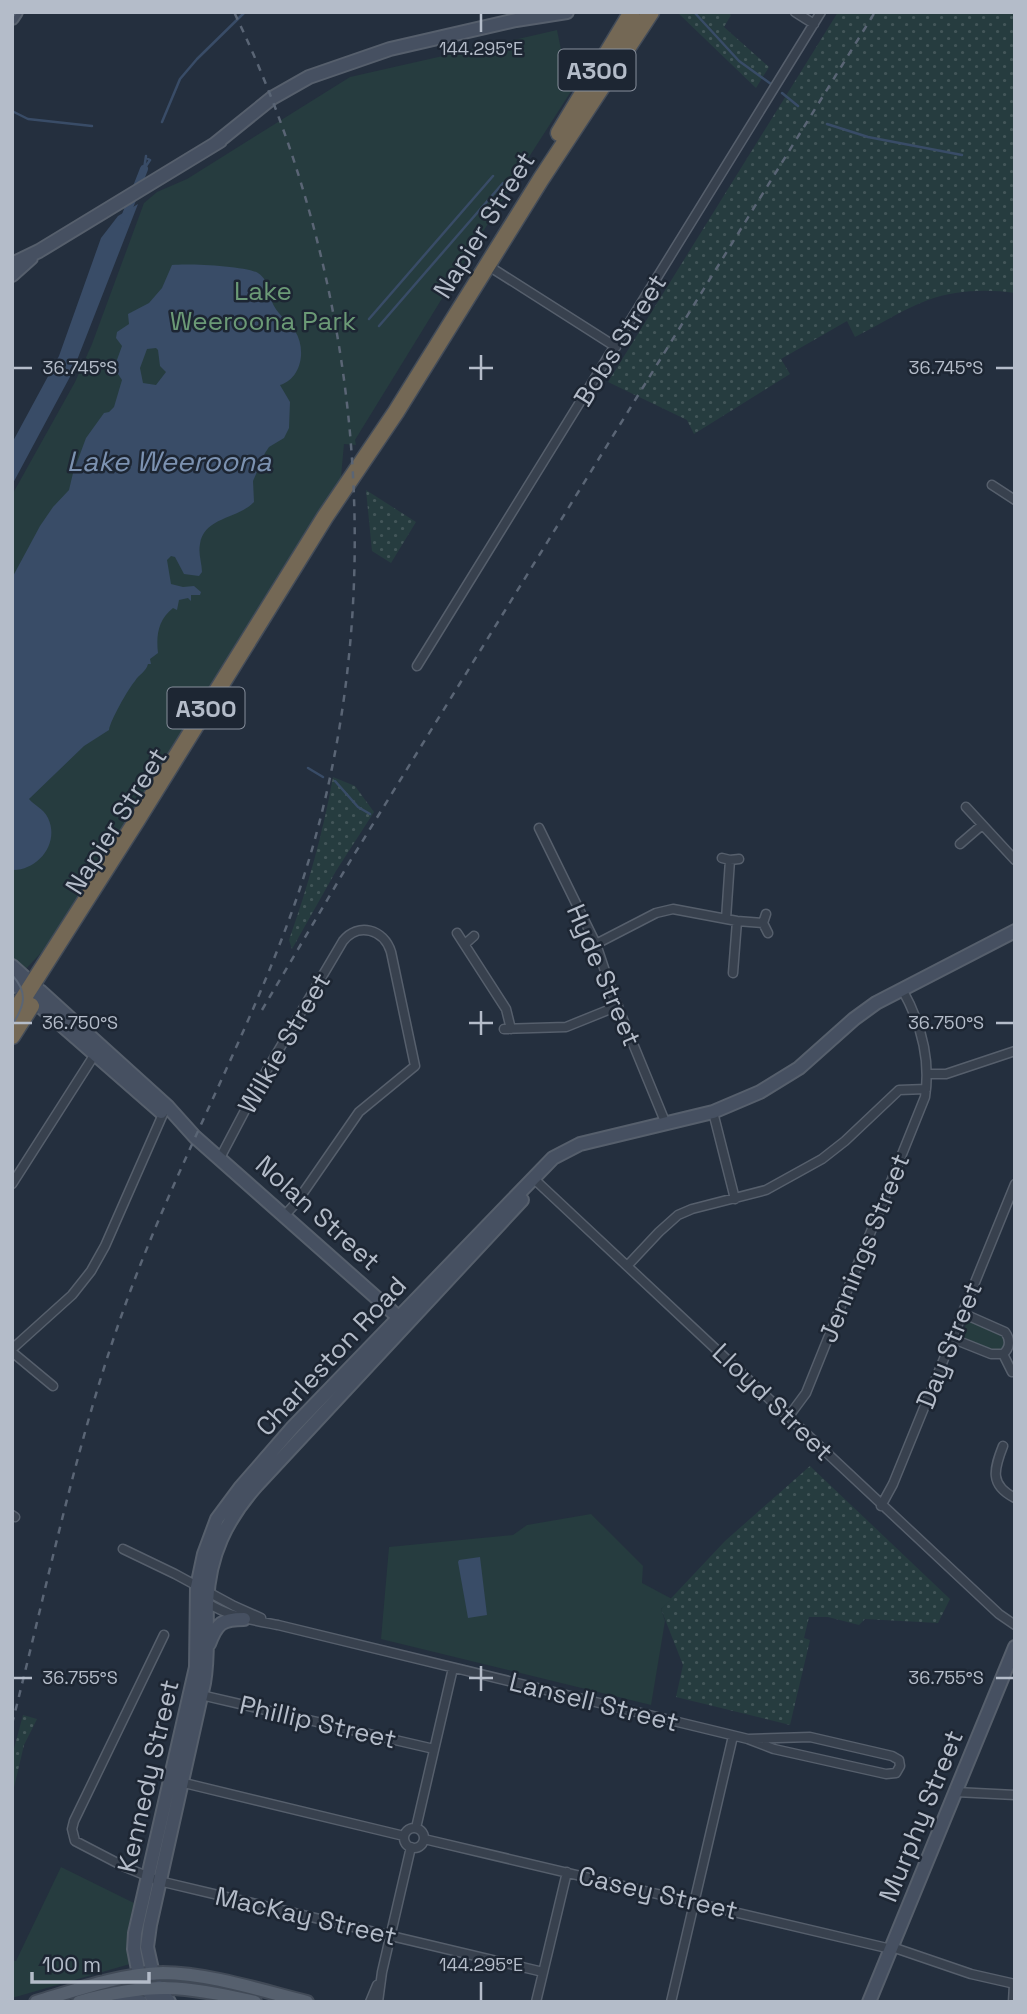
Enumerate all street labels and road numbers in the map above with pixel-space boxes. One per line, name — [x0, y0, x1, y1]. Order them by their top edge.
road number: A300 — [558, 50, 636, 90]
street label: Napier Street — [425, 145, 543, 305]
street label: Bobs Street — [566, 267, 674, 413]
road number: A300 — [168, 688, 244, 728]
street label: Napier Street — [57, 741, 175, 901]
street label: Hyde Street — [559, 899, 649, 1051]
street label: Wilkie Street — [230, 966, 338, 1120]
street label: Nolan Street — [248, 1148, 388, 1278]
street label: Jennings Street — [811, 1149, 917, 1347]
street label: Charleston Road — [248, 1269, 414, 1443]
street label: Day Street — [908, 1277, 990, 1413]
street label: Lloyd Street — [705, 1336, 841, 1468]
street label: Lansell Street — [506, 1665, 682, 1739]
street label: Kennedy Street — [109, 1676, 187, 1876]
street label: Phillip Street — [236, 1687, 400, 1757]
street label: Murphy Street — [871, 1725, 971, 1907]
street label: Casey Street — [575, 1858, 741, 1928]
street label: MacKay Street — [212, 1879, 400, 1953]

